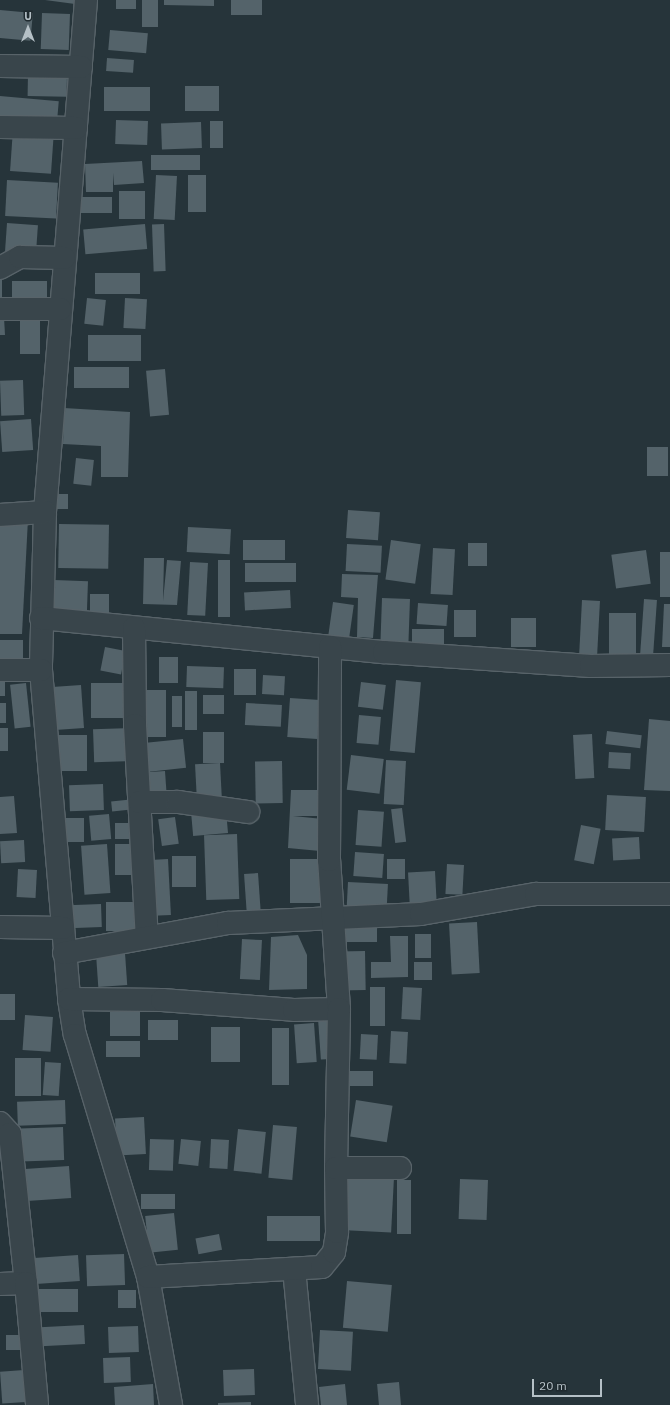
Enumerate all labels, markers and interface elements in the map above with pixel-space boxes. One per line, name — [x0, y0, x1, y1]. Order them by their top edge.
north arrow — [8, 8, 48, 48]
text: U — [24, 9, 32, 23]
scale bar — [534, 1371, 604, 1397]
text: 20 m — [539, 1378, 567, 1393]

